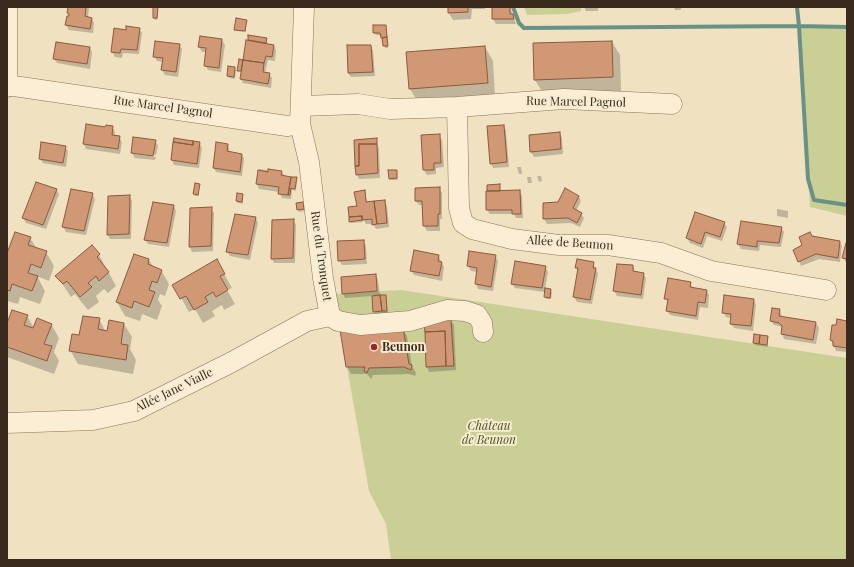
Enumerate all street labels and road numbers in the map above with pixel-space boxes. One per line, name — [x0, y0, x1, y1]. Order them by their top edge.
street label: Rue Marcel Pagnol — [113, 93, 213, 121]
street label: Rue Marcel Pagnol — [526, 94, 626, 110]
street label: Rue du Tronquet — [308, 210, 334, 302]
street label: Allée de Beunon — [526, 233, 614, 253]
street label: Allée Jane Vialle — [133, 365, 215, 415]

